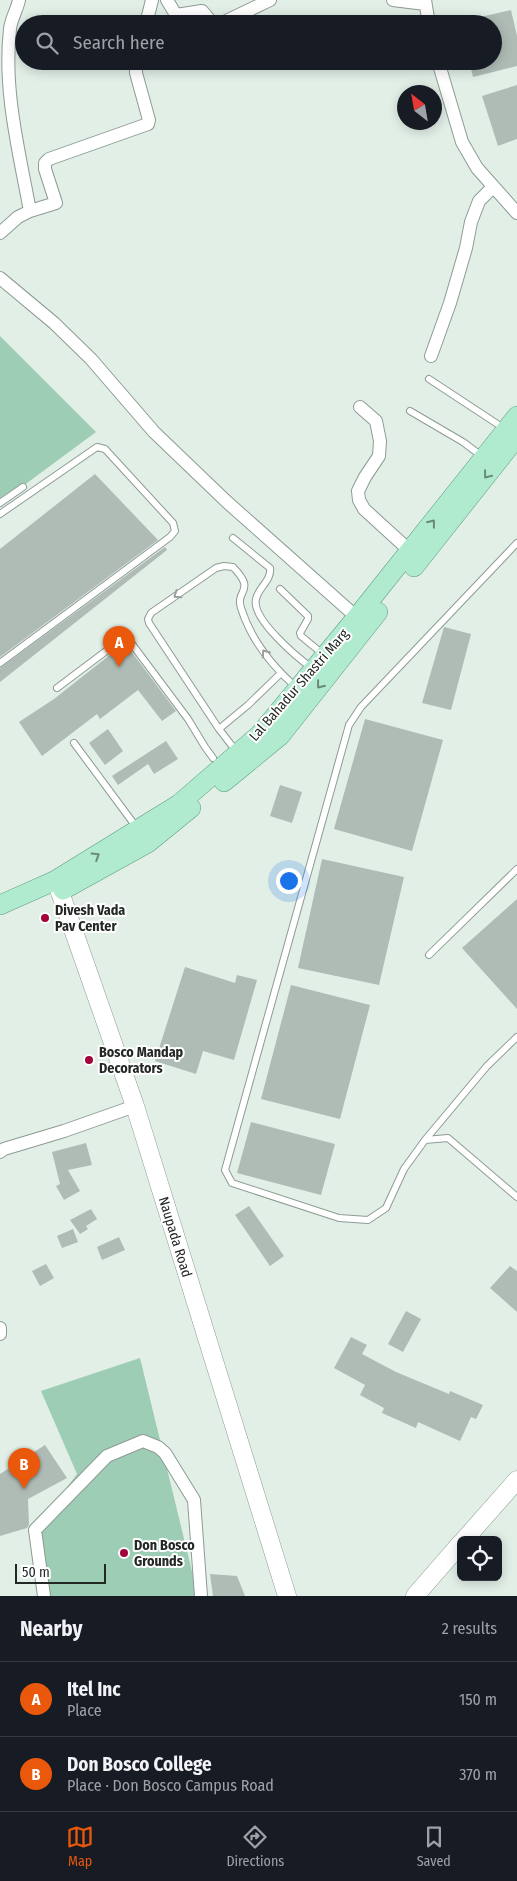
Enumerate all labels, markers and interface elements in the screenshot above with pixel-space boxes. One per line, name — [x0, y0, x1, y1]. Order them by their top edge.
search box — [15, 15, 502, 70]
icon: search — [33, 29, 61, 57]
text: Search here — [73, 31, 165, 54]
north arrow — [397, 85, 442, 130]
one-way arrow — [483, 470, 492, 479]
one-way arrow — [427, 520, 435, 529]
one-way arrow — [173, 589, 183, 598]
street label: Lal Bahadur Shastri Marg — [246, 625, 353, 745]
pin: A — [103, 626, 135, 667]
one-way arrow — [262, 649, 271, 659]
one-way arrow — [318, 679, 326, 688]
one-way arrow — [90, 852, 99, 862]
your location — [276, 868, 302, 894]
place label: Divesh Vada Pav Center — [55, 902, 125, 935]
marker: Divesh Vada Pav Center — [39, 912, 51, 924]
place label: Bosco Mandap Decorators — [99, 1044, 184, 1077]
marker: Bosco Mandap Decorators — [83, 1054, 95, 1066]
street label: Naupada Road — [155, 1195, 195, 1279]
pin: B — [8, 1448, 40, 1489]
map controls — [457, 1536, 502, 1581]
button: locate — [457, 1536, 502, 1581]
place label: Don Bosco Grounds — [134, 1537, 195, 1570]
marker: Don Bosco Grounds — [118, 1547, 130, 1559]
scale bar — [15, 1561, 106, 1584]
text: 50 m — [22, 1564, 50, 1581]
text: Nearby — [20, 1616, 82, 1642]
text: 2 results — [442, 1619, 497, 1638]
text: Itel Inc — [67, 1678, 121, 1701]
text: A — [32, 1690, 40, 1709]
text: 150 m — [459, 1690, 497, 1709]
text: Place — [67, 1701, 102, 1720]
text: Don Bosco College — [67, 1753, 212, 1776]
text: B — [32, 1765, 40, 1784]
text: 370 m — [459, 1765, 497, 1784]
text: Place · Don Bosco Campus Road — [67, 1776, 274, 1795]
tab: Map — [66, 1823, 94, 1870]
tab: Directions — [226, 1823, 284, 1870]
tab: Saved — [417, 1823, 451, 1870]

